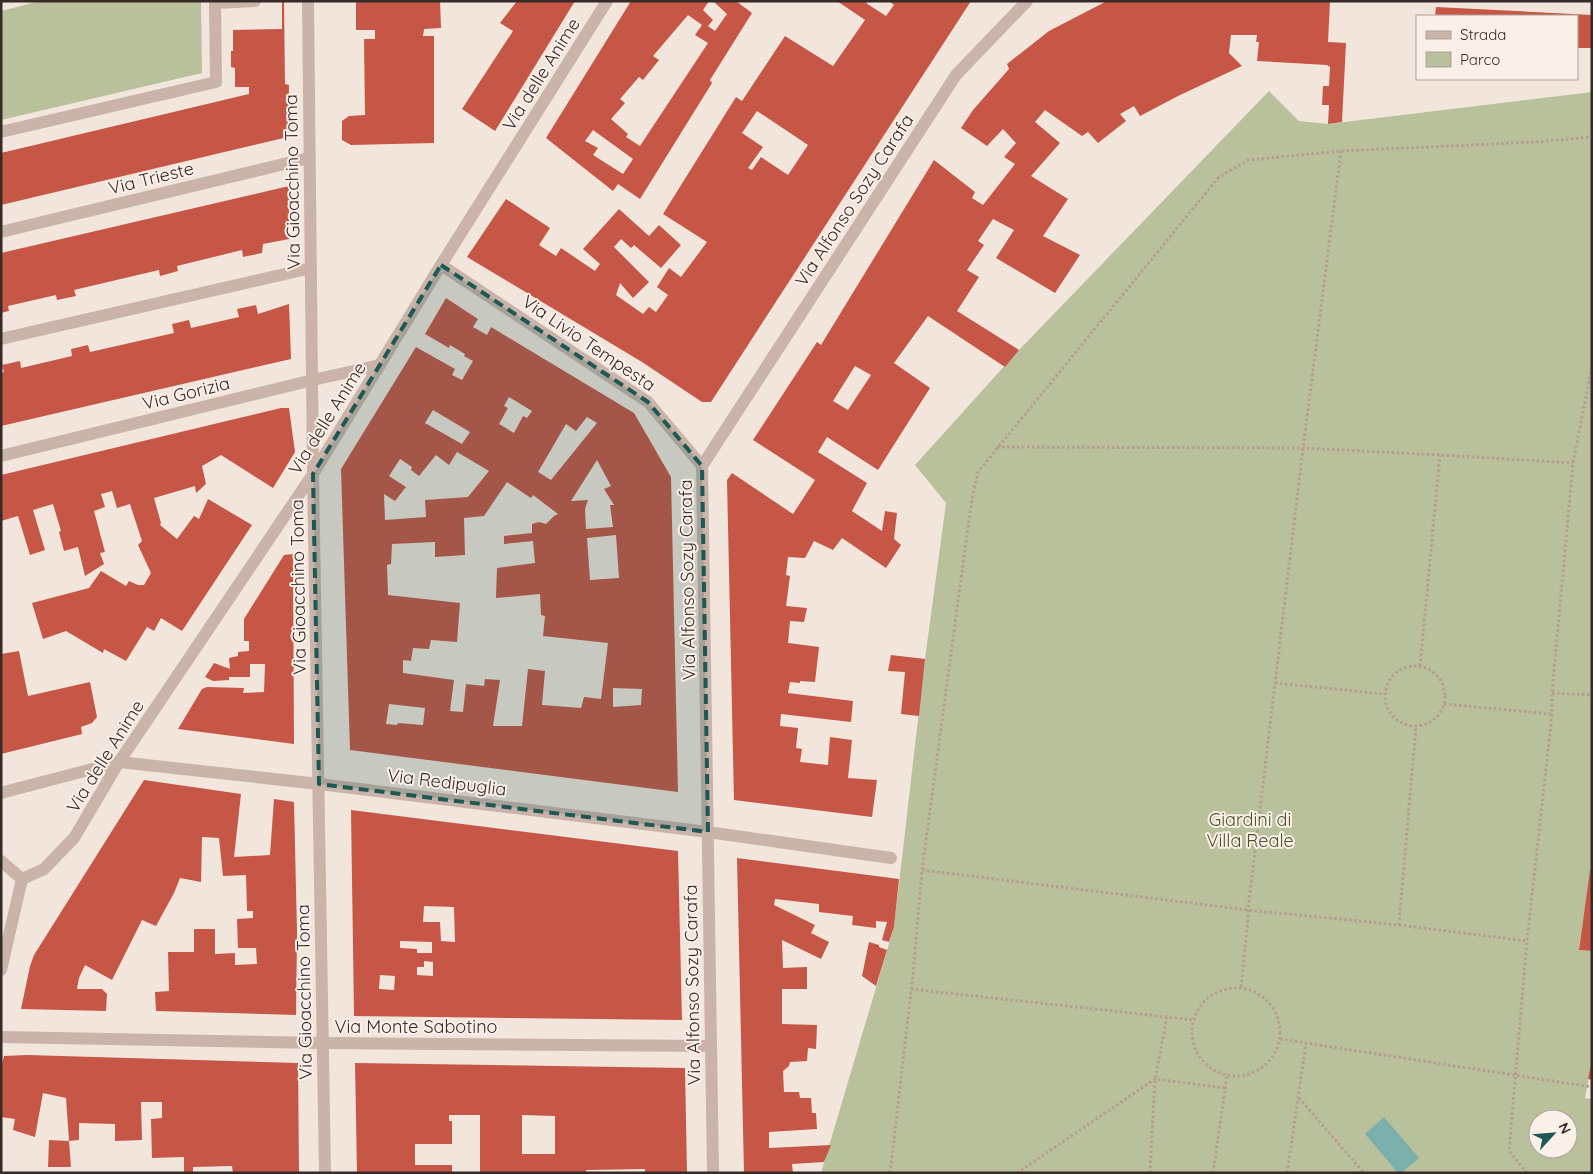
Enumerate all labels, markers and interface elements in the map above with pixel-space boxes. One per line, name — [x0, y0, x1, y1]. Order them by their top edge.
street label: Via delle Anime — [497, 13, 585, 135]
legend — [1416, 15, 1578, 80]
text: Strada — [1460, 25, 1506, 44]
text: Parco — [1460, 50, 1500, 69]
street label: Via Gioacchino Toma — [279, 94, 305, 270]
street label: Via Alfonso Sozy Carafa — [790, 109, 918, 291]
street label: Via Trieste — [106, 156, 196, 200]
street label: Via Livio Tempesta — [518, 290, 660, 396]
street label: Via delle Anime — [283, 357, 371, 479]
street label: Via Gorizia — [140, 371, 232, 415]
street label: Via Alfonso Sozy Carafa — [674, 479, 700, 681]
street label: Via Gioacchino Toma — [285, 499, 311, 675]
street label: Via delle Anime — [61, 695, 149, 817]
street label: Via Redipuglia — [386, 763, 508, 801]
park label: Giardini di Villa Reale — [1206, 808, 1294, 852]
street label: Via Alfonso Sozy Carafa — [679, 884, 705, 1086]
street label: Via Gioacchino Toma — [291, 904, 317, 1080]
street label: Via Monte Sabotino — [335, 1015, 497, 1038]
north arrow — [1528, 1109, 1578, 1159]
text: N — [1554, 1120, 1575, 1137]

